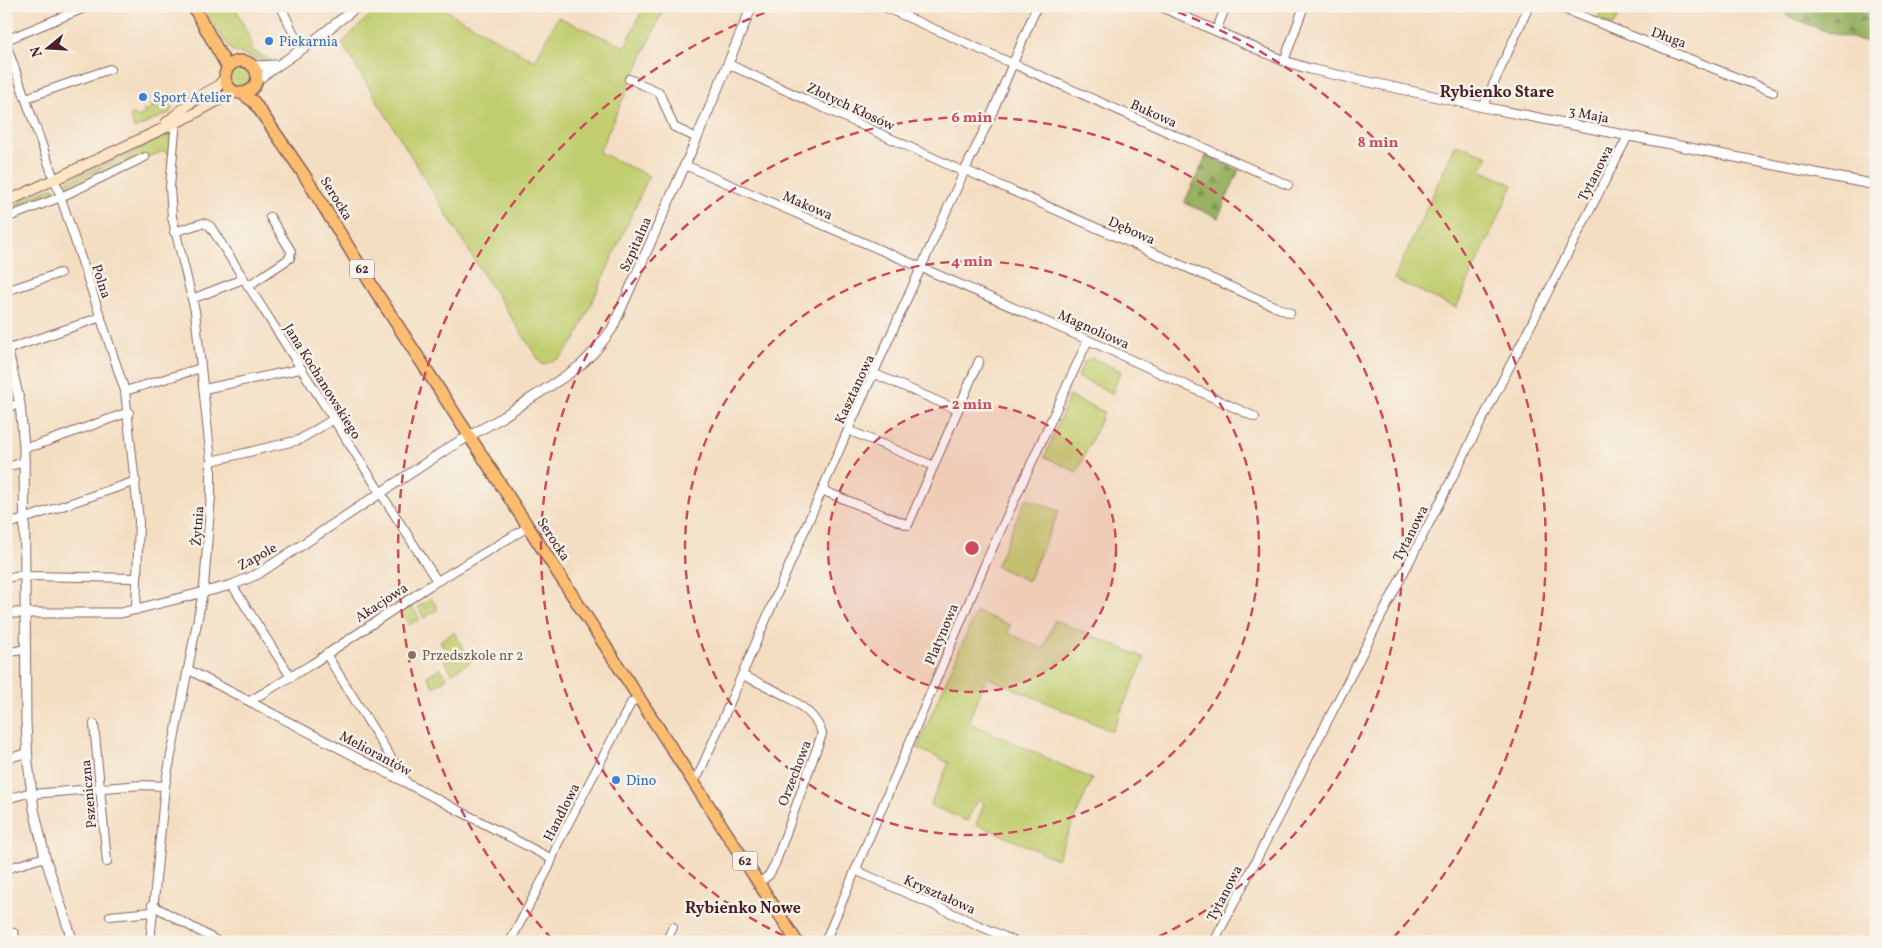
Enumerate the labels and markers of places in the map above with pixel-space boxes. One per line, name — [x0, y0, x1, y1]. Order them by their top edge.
place label: Piekarnia — [279, 33, 338, 52]
marker: Piekarnia — [263, 35, 275, 47]
place label: Sport Atelier — [153, 89, 232, 108]
marker: Sport Atelier — [137, 91, 149, 103]
centre of rings — [963, 539, 981, 557]
place label: Przedszkole nr 2 — [422, 647, 523, 666]
marker: Przedszkole nr 2 — [406, 649, 418, 661]
place label: Dino — [626, 772, 656, 791]
marker: Dino — [610, 774, 622, 786]

